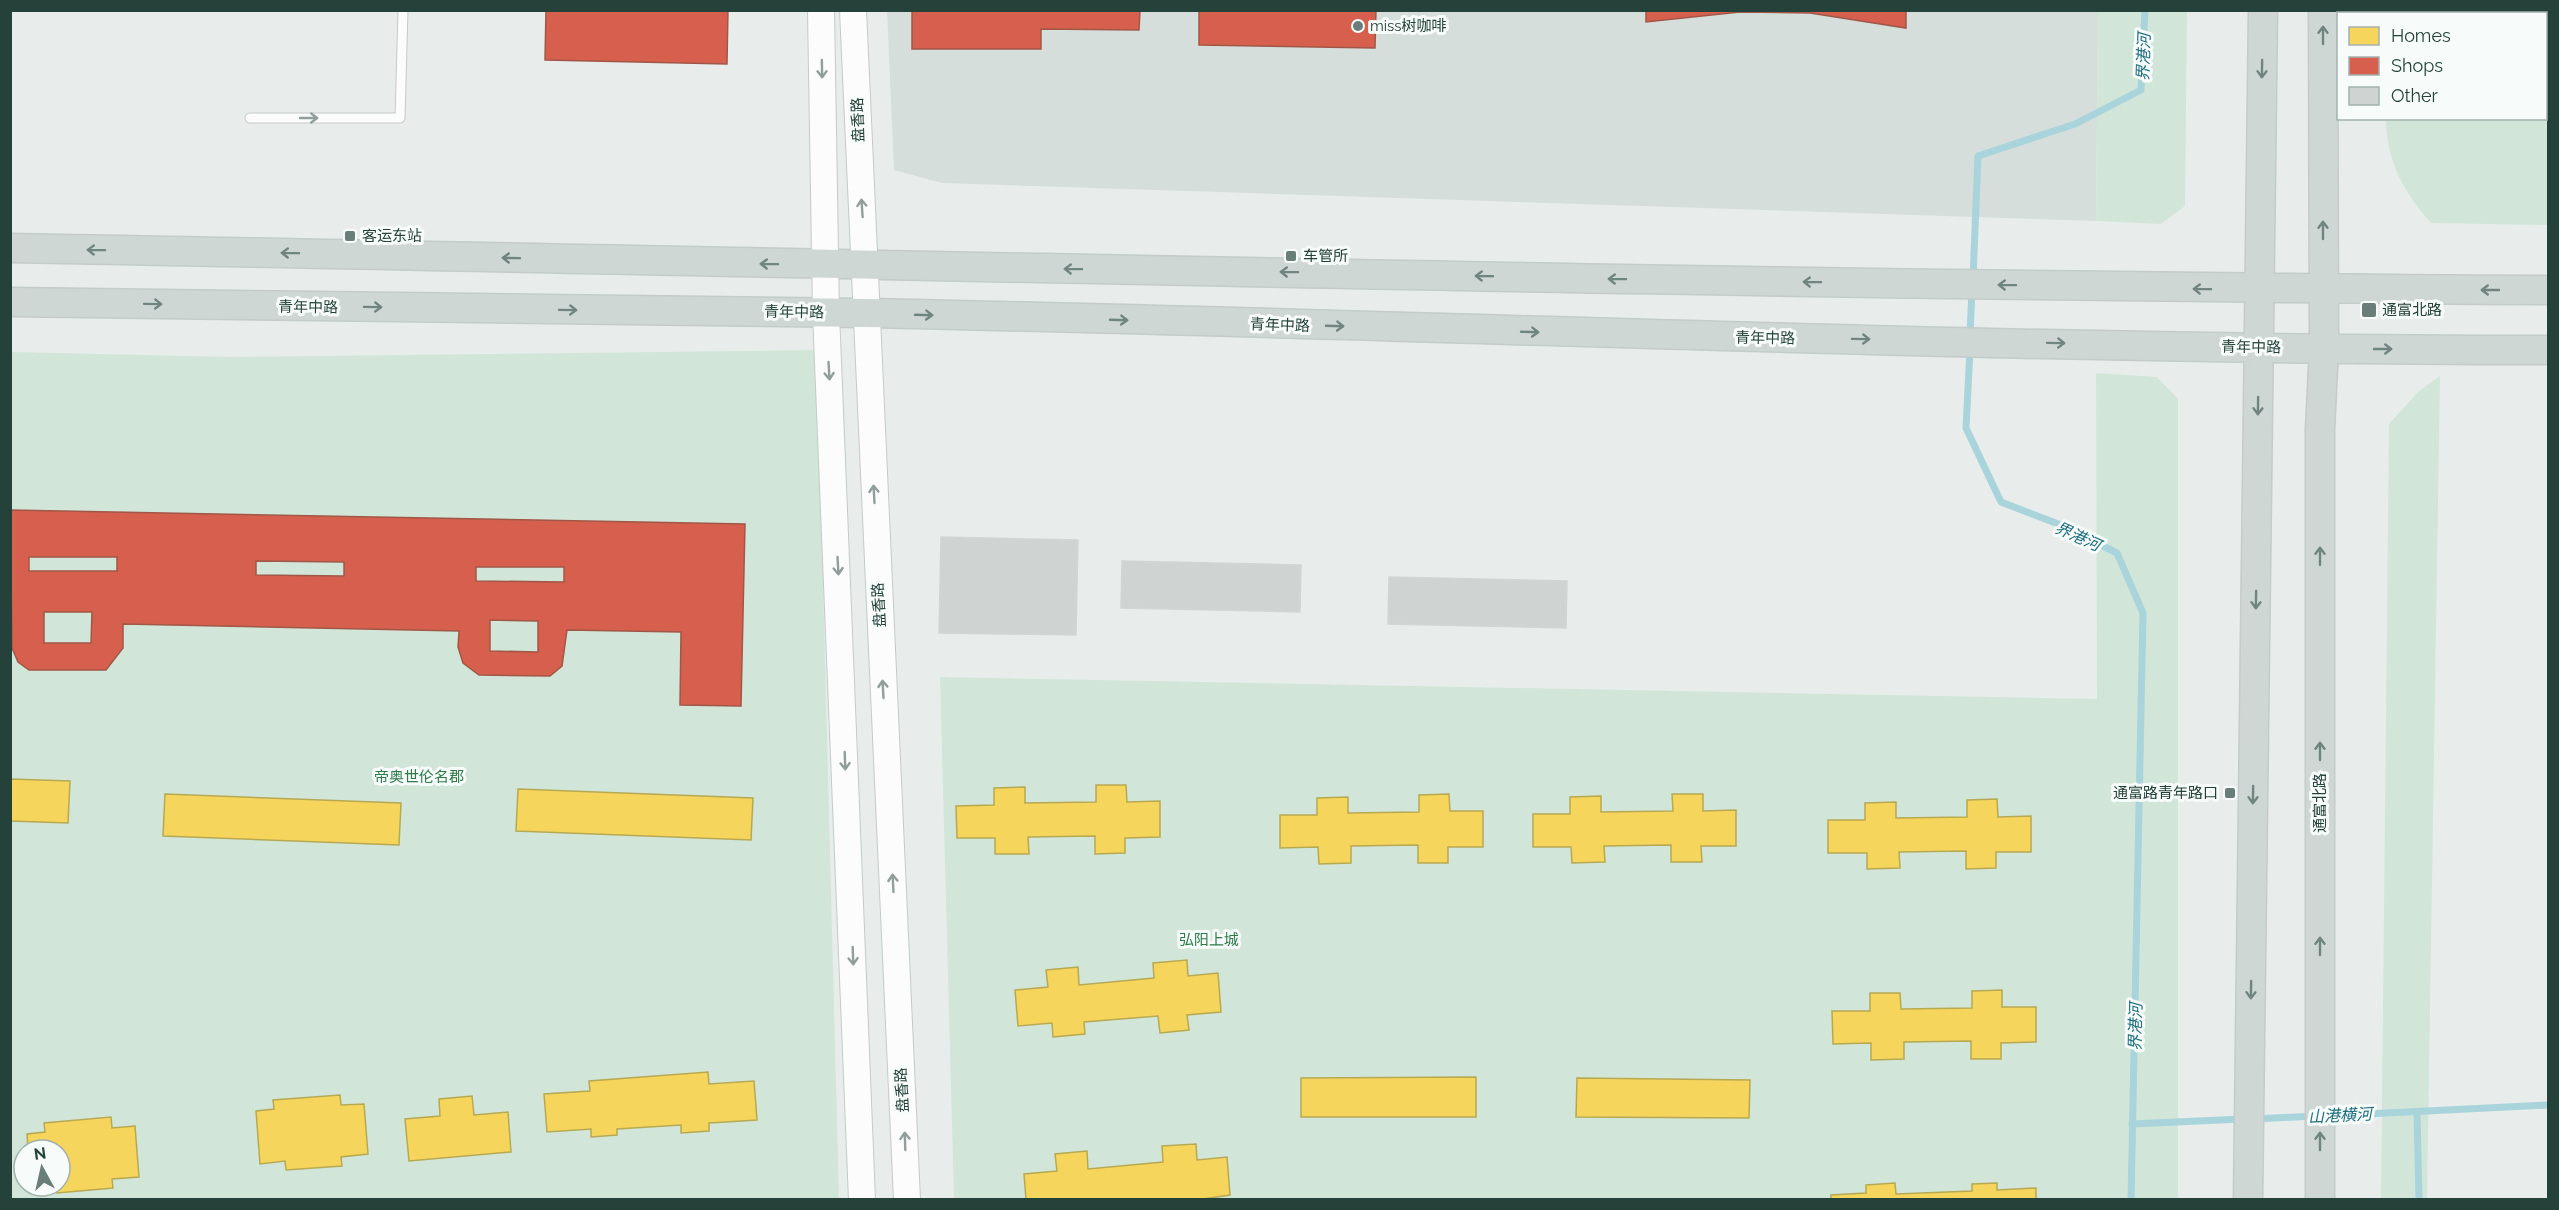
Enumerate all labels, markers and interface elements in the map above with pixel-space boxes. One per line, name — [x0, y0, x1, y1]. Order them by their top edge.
legend — [2337, 12, 2547, 120]
place label: miss树咖啡 — [1370, 17, 1447, 35]
marker: miss树咖啡 — [1351, 19, 1365, 33]
text: Homes — [2391, 25, 2451, 46]
one-way arrow — [2317, 26, 2329, 46]
water label: 界港河 — [2133, 30, 2154, 81]
text: Shops — [2391, 55, 2443, 76]
one-way arrow — [816, 58, 828, 78]
one-way arrow — [2256, 58, 2268, 78]
text: Other — [2391, 85, 2439, 106]
street label: 盘香路 — [848, 97, 868, 143]
one-way arrow — [298, 112, 318, 124]
one-way arrow — [856, 198, 867, 218]
one-way arrow — [2317, 221, 2329, 241]
place label: 客运东站 — [362, 227, 422, 245]
marker: 客运东站 — [343, 229, 357, 243]
one-way arrow — [86, 244, 106, 256]
one-way arrow — [281, 247, 301, 259]
place label: 车管所 — [1303, 247, 1348, 265]
marker: 车管所 — [1284, 249, 1298, 263]
one-way arrow — [501, 252, 521, 264]
one-way arrow — [759, 258, 779, 270]
one-way arrow — [1063, 263, 1083, 275]
one-way arrow — [1279, 266, 1299, 278]
one-way arrow — [1474, 271, 1494, 282]
one-way arrow — [1607, 273, 1627, 285]
one-way arrow — [1802, 277, 1822, 288]
one-way arrow — [1997, 280, 2017, 291]
one-way arrow — [2192, 283, 2212, 294]
one-way arrow — [2481, 284, 2501, 296]
street label: 青年中路 — [278, 297, 338, 317]
one-way arrow — [142, 298, 162, 310]
marker: 通富北路 — [2360, 301, 2378, 319]
place label: 通富北路 — [2382, 301, 2442, 319]
one-way arrow — [362, 302, 382, 313]
street label: 青年中路 — [764, 302, 824, 322]
one-way arrow — [557, 304, 577, 316]
one-way arrow — [913, 309, 933, 321]
one-way arrow — [1108, 315, 1128, 326]
street label: 青年中路 — [1250, 315, 1310, 335]
one-way arrow — [1324, 321, 1344, 332]
one-way arrow — [1519, 326, 1539, 338]
street label: 青年中路 — [1735, 328, 1795, 348]
one-way arrow — [1850, 334, 1870, 345]
one-way arrow — [2045, 337, 2065, 349]
street label: 青年中路 — [2221, 337, 2281, 357]
one-way arrow — [2372, 343, 2392, 354]
one-way arrow — [824, 361, 835, 381]
one-way arrow — [2252, 395, 2264, 415]
one-way arrow — [869, 484, 880, 504]
water label: 界港河 — [2052, 518, 2106, 556]
one-way arrow — [2314, 547, 2326, 567]
one-way arrow — [832, 556, 843, 576]
street label: 盘香路 — [869, 582, 889, 628]
one-way arrow — [2250, 590, 2261, 610]
one-way arrow — [878, 679, 889, 699]
one-way arrow — [2314, 742, 2326, 762]
one-way arrow — [840, 750, 851, 770]
park label: 帝奥世伦名郡 — [374, 768, 464, 786]
street label: 通富北路 — [2311, 773, 2329, 833]
place label: 通富路青年路口 — [2113, 784, 2218, 802]
one-way arrow — [2247, 785, 2259, 805]
marker: 通富路青年路口 — [2223, 786, 2237, 800]
one-way arrow — [887, 874, 898, 894]
park label: 弘阳上城 — [1179, 931, 1239, 949]
one-way arrow — [2314, 937, 2326, 957]
one-way arrow — [847, 945, 858, 965]
one-way arrow — [2245, 980, 2256, 1000]
water label: 界港河 — [2126, 1000, 2145, 1051]
street label: 盘香路 — [892, 1067, 912, 1113]
water label: 山港横河 — [2308, 1104, 2375, 1127]
one-way arrow — [899, 1132, 910, 1152]
one-way arrow — [2314, 1132, 2326, 1152]
north arrow — [12, 1138, 72, 1198]
text: N — [33, 1143, 47, 1164]

